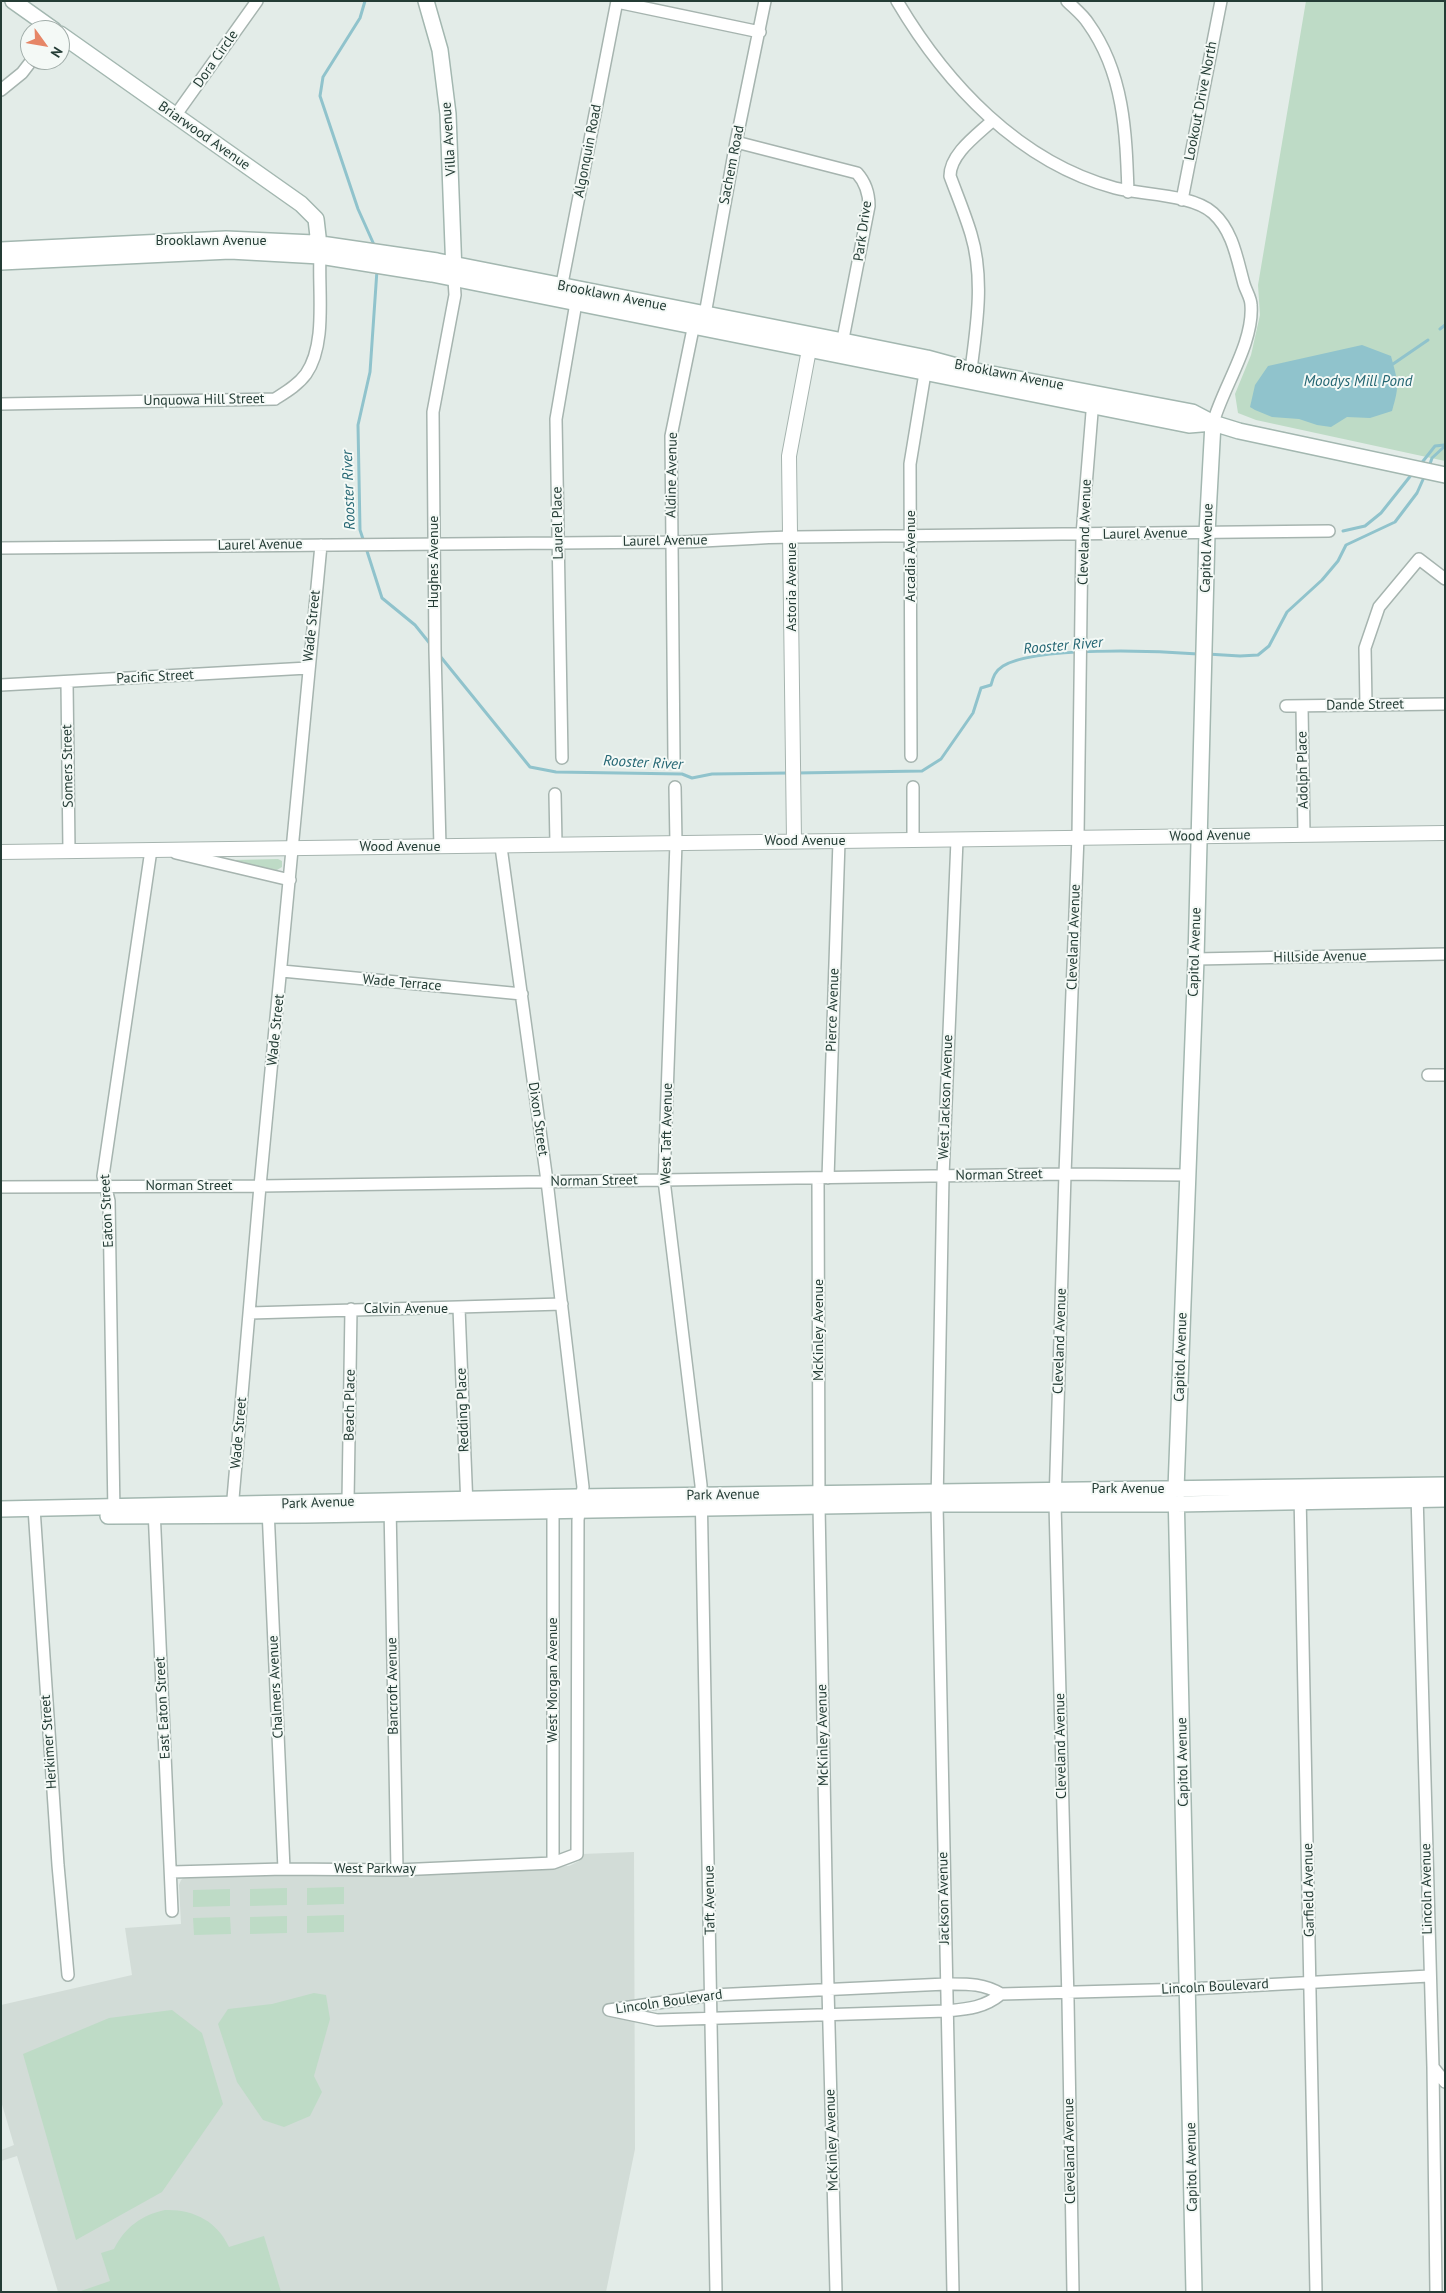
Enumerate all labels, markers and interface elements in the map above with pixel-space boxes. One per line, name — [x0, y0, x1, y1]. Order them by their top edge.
north arrow — [20, 20, 70, 70]
street label: Dora Circle — [190, 27, 242, 91]
street label: Lookout Drive North — [1181, 40, 1221, 162]
text: N — [47, 44, 67, 61]
street label: Briarwood Avenue — [155, 98, 253, 174]
street label: Villa Avenue — [438, 101, 460, 177]
street label: Algonquin Road — [571, 103, 605, 199]
street label: Sachem Road — [716, 124, 748, 206]
street label: Park Drive — [850, 200, 876, 262]
street label: Brooklawn Avenue — [155, 233, 267, 249]
street label: Brooklawn Avenue — [556, 277, 668, 315]
street label: Brooklawn Avenue — [953, 356, 1065, 394]
water label: Moodys Mill Pond — [1304, 373, 1412, 391]
street label: Unquowa Hill Street — [143, 391, 265, 409]
street label: Aldine Avenue — [663, 432, 681, 518]
water label: Rooster River — [339, 450, 359, 530]
street label: Cleveland Avenue — [1075, 479, 1095, 585]
street label: Laurel Place — [549, 486, 567, 560]
street label: Capitol Avenue — [1197, 503, 1217, 593]
street label: Arcadia Avenue — [903, 510, 919, 602]
street label: Hughes Avenue — [426, 516, 442, 608]
street label: Laurel Avenue — [1102, 525, 1188, 543]
street label: Laurel Avenue — [622, 532, 708, 550]
street label: Laurel Avenue — [217, 536, 303, 554]
street label: Astoria Avenue — [784, 542, 800, 632]
street label: Wade Street — [300, 589, 324, 663]
water label: Rooster River — [1022, 634, 1104, 658]
street label: Pacific Street — [116, 667, 194, 687]
street label: Dande Street — [1326, 696, 1404, 714]
street label: Somers Street — [59, 724, 77, 808]
street label: Adolph Place — [1294, 731, 1312, 809]
water label: Rooster River — [603, 752, 683, 774]
street label: Wood Avenue — [1169, 827, 1251, 845]
street label: Wood Avenue — [764, 833, 846, 849]
street label: Wood Avenue — [359, 839, 441, 855]
street label: Cleveland Avenue — [1064, 884, 1084, 990]
street label: Capitol Avenue — [1185, 907, 1205, 997]
street label: Hillside Avenue — [1273, 948, 1367, 966]
street label: Pierce Avenue — [823, 968, 843, 1052]
street label: Wade Terrace — [362, 971, 442, 995]
street label: Wade Street — [264, 993, 288, 1067]
street label: West Jackson Avenue — [935, 1034, 957, 1160]
street label: Dixon Street — [525, 1081, 551, 1157]
street label: West Taft Avenue — [658, 1083, 676, 1185]
street label: Norman Street — [955, 1166, 1043, 1184]
street label: Norman Street — [550, 1172, 638, 1190]
street label: Eaton Street — [97, 1174, 117, 1248]
street label: Norman Street — [145, 1178, 233, 1194]
street label: McKinley Avenue — [811, 1279, 827, 1381]
street label: Cleveland Avenue — [1050, 1288, 1070, 1394]
street label: Calvin Avenue — [364, 1301, 448, 1317]
street label: Capitol Avenue — [1171, 1312, 1191, 1402]
street label: Redding Place — [453, 1368, 473, 1452]
street label: Beach Place — [341, 1369, 359, 1441]
street label: Wade Street — [227, 1396, 251, 1470]
street label: Park Avenue — [1091, 1481, 1165, 1497]
street label: Park Avenue — [686, 1486, 760, 1504]
street label: Park Avenue — [281, 1493, 355, 1513]
street label: West Morgan Avenue — [545, 1617, 561, 1743]
street label: Chalmers Avenue — [265, 1635, 287, 1739]
street label: Bancroft Avenue — [384, 1637, 402, 1735]
street label: East Eaton Street — [152, 1656, 174, 1760]
street label: McKinley Avenue — [814, 1684, 832, 1786]
street label: Cleveland Avenue — [1052, 1693, 1070, 1799]
street label: Herkimer Street — [37, 1694, 61, 1790]
street label: Capitol Avenue — [1174, 1717, 1192, 1807]
street label: Garfield Avenue — [1300, 1843, 1318, 1937]
street label: Lincoln Avenue — [1418, 1843, 1436, 1935]
street label: Jackson Avenue — [935, 1852, 953, 1944]
street label: West Parkway — [334, 1861, 416, 1877]
street label: Taft Avenue — [701, 1865, 719, 1935]
street label: Lincoln Boulevard — [1161, 1976, 1269, 1998]
street label: Lincoln Boulevard — [614, 1986, 724, 2018]
street label: McKinley Avenue — [822, 2089, 842, 2191]
street label: Cleveland Avenue — [1061, 2098, 1079, 2204]
street label: Capitol Avenue — [1183, 2122, 1201, 2212]

